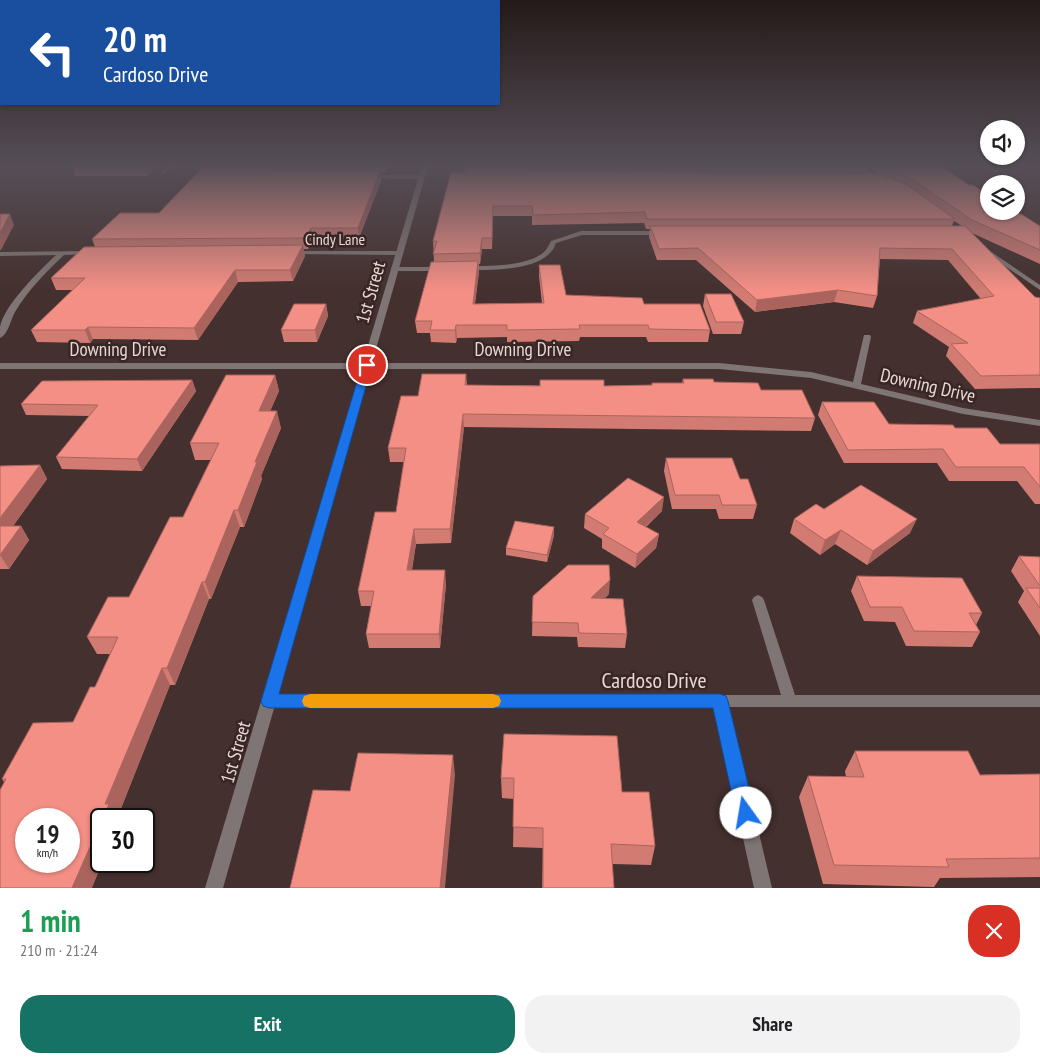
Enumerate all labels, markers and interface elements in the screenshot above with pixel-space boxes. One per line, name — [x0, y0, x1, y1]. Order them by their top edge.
text: 20 m — [103, 16, 167, 62]
icon: left — [20, 20, 85, 85]
text: Cardoso Drive — [103, 60, 208, 88]
map controls — [980, 120, 1025, 220]
button: sound — [980, 120, 1025, 165]
button: layers — [980, 175, 1025, 220]
street label: Cindy Lane — [305, 229, 365, 249]
street label: 1st Street — [350, 257, 391, 326]
street label: Downing Drive — [70, 337, 167, 361]
street label: Downing Drive — [475, 337, 572, 361]
pin — [346, 344, 388, 386]
icon: arrive — [353, 351, 381, 379]
street label: Downing Drive — [878, 362, 978, 408]
street label: Cardoso Drive — [601, 666, 707, 694]
street label: 1st Street — [215, 717, 256, 786]
position arrow — [719, 786, 771, 838]
speed limit sign: 30 — [90, 808, 155, 873]
text: 19 — [36, 818, 59, 850]
text: km/h — [37, 845, 58, 860]
text: 1 min — [20, 901, 81, 940]
button: close — [968, 905, 1020, 957]
text: 210 m · 21:24 — [20, 940, 98, 960]
button: Exit — [20, 995, 515, 1053]
button: Share — [525, 995, 1020, 1053]

